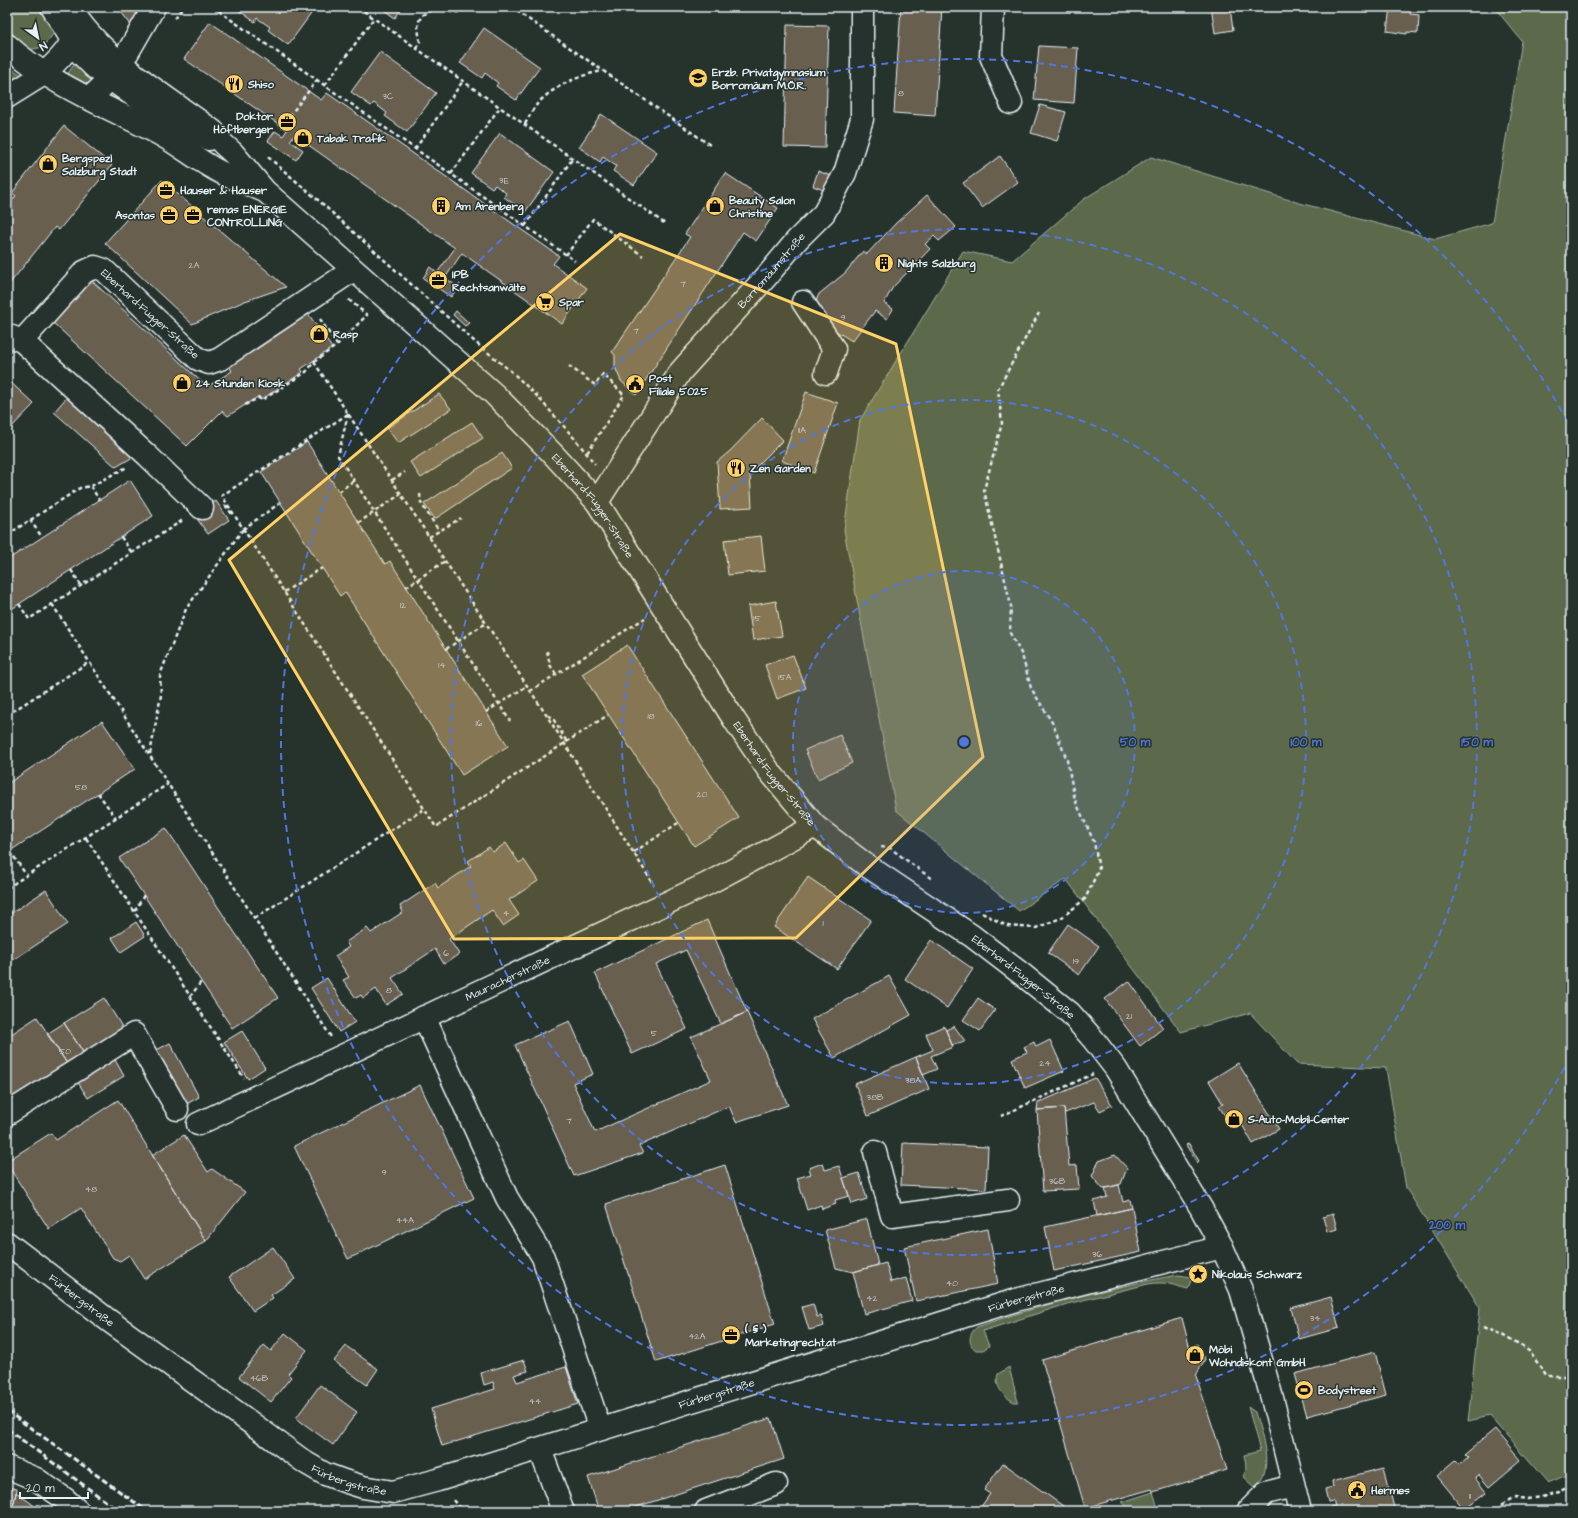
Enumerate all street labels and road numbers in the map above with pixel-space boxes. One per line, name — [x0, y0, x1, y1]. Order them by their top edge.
street label: Borromäumstraße — [734, 229, 808, 311]
street label: Eberhard-Fugger-Straße — [97, 266, 203, 363]
street label: Eberhard-Fugger-Straße — [549, 450, 638, 561]
street label: Eberhard-Fugger-Straße — [730, 718, 819, 829]
street label: Eberhard-Fugger-Straße — [969, 931, 1079, 1022]
street label: Mauracherstraße — [463, 952, 552, 1005]
street label: Fürbergstraße — [46, 1270, 118, 1330]
street label: Fürbergstraße — [986, 1280, 1066, 1316]
street label: Fürbergstraße — [677, 1374, 756, 1412]
street label: Fürbergstraße — [309, 1460, 388, 1498]

